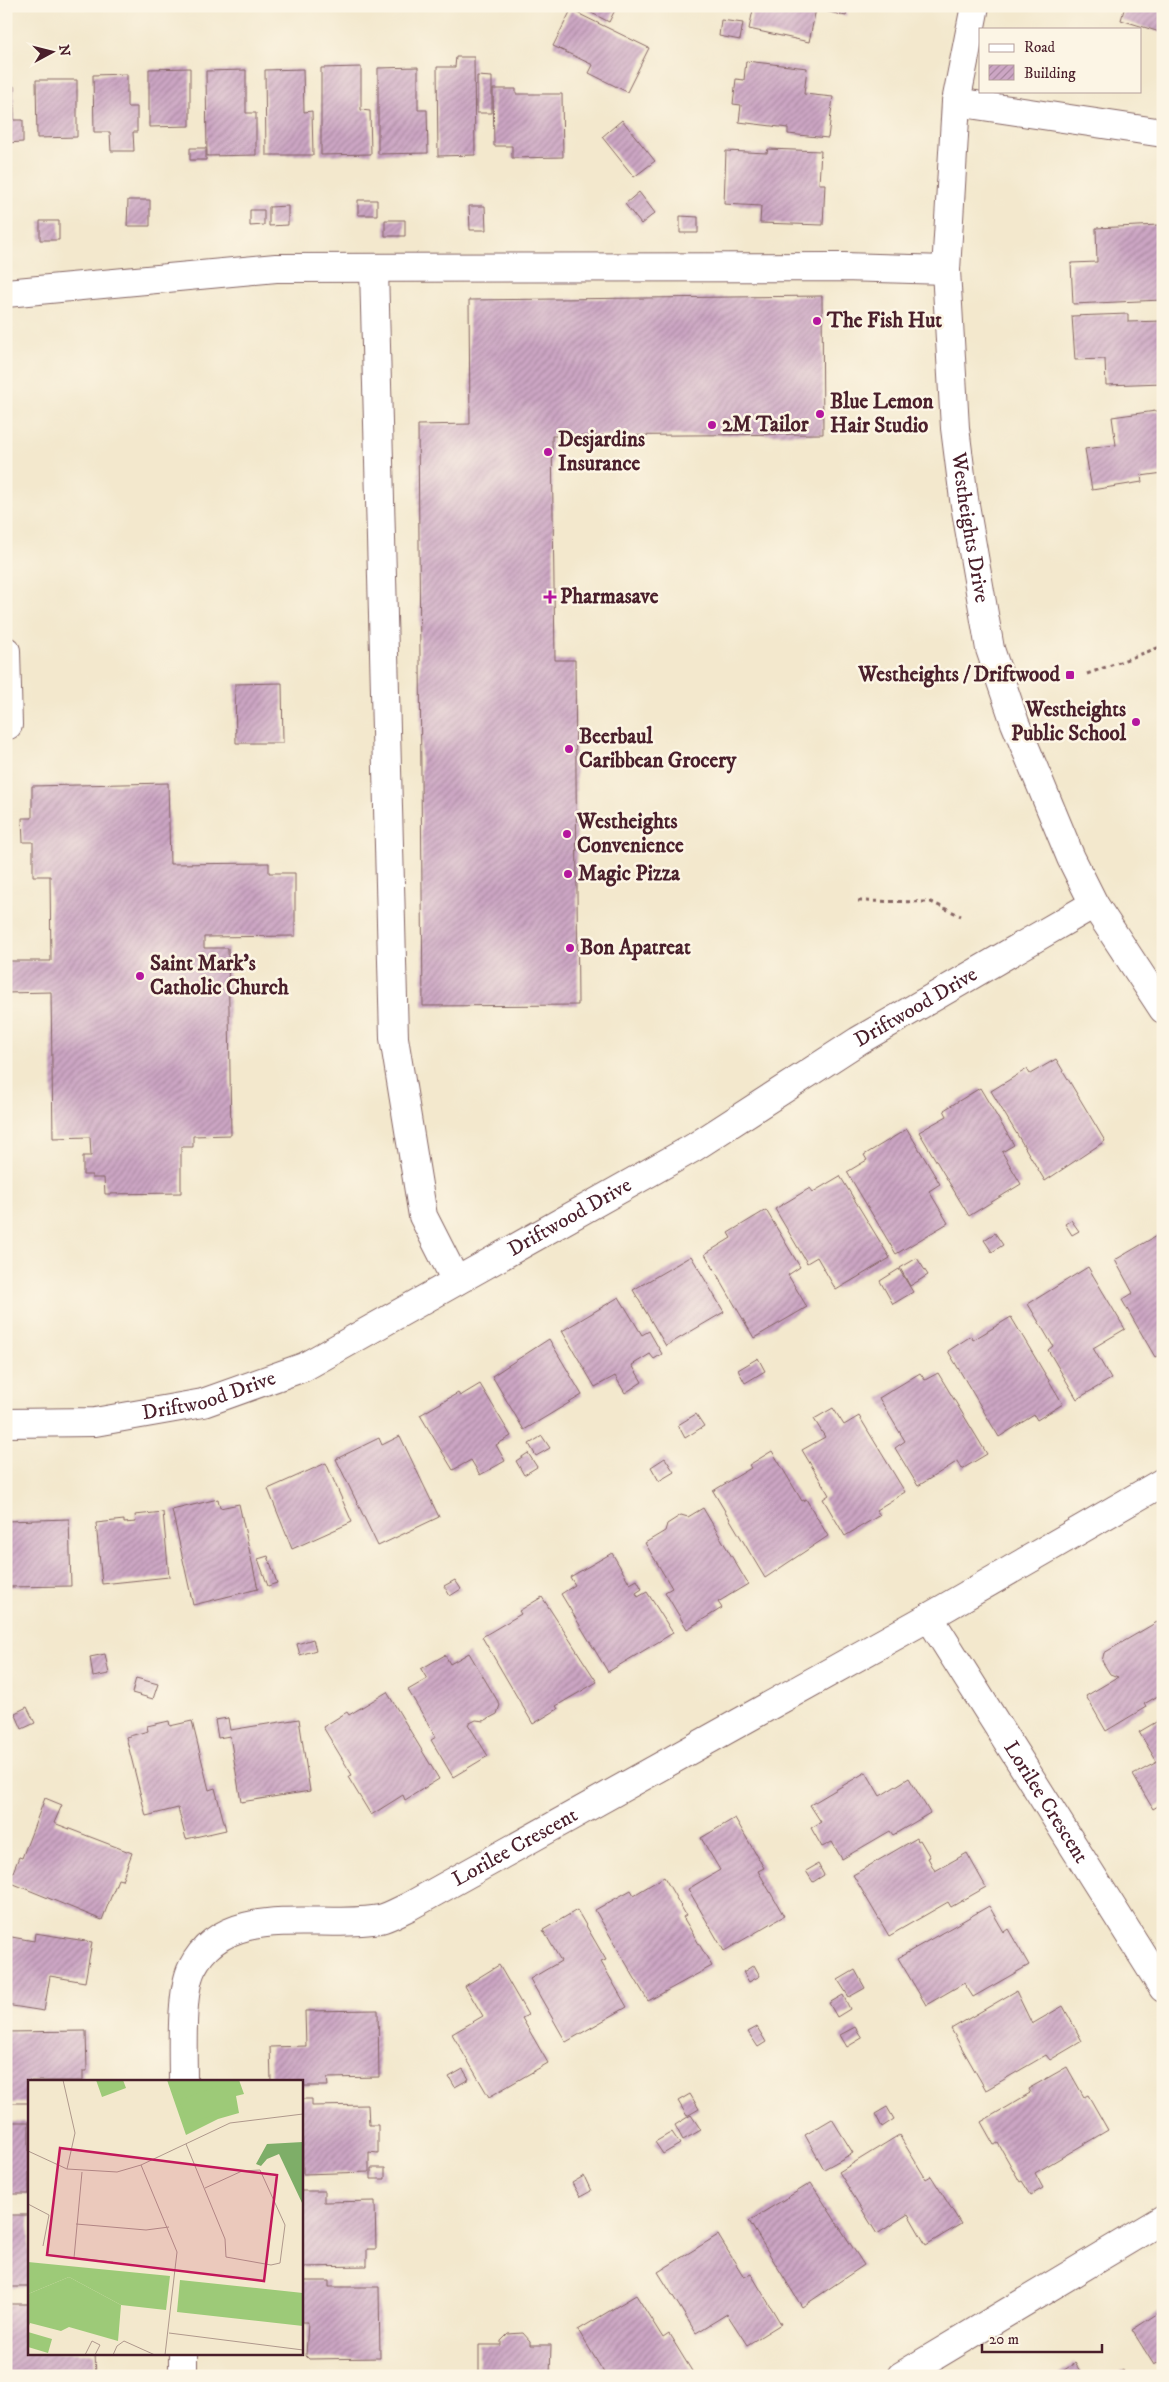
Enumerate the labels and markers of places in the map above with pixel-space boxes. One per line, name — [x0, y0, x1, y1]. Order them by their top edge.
place label: The Fish Hut — [826, 308, 942, 334]
marker: The Fish Hut — [811, 315, 823, 327]
place label: Blue Lemon Hair Studio — [830, 389, 935, 439]
marker: Blue Lemon Hair Studio — [814, 408, 826, 420]
place label: 2M Tailor — [722, 412, 810, 438]
marker: 2M Tailor — [706, 419, 718, 431]
place label: Desjardins Insurance — [558, 427, 645, 477]
marker: Desjardins Insurance — [542, 446, 554, 458]
place label: Pharmasave — [560, 584, 659, 610]
marker: Pharmasave — [544, 591, 556, 603]
place label: Westheights / Driftwood — [857, 662, 1061, 688]
marker: Westheights / Driftwood — [1064, 669, 1076, 681]
place label: Westheights Public School — [1011, 697, 1127, 747]
marker: Westheights Public School — [1130, 716, 1142, 728]
place label: Beerbaul Caribbean Grocery — [579, 724, 737, 774]
marker: Beerbaul Caribbean Grocery — [563, 743, 575, 755]
place label: Westheights Convenience — [576, 809, 684, 859]
marker: Westheights Convenience — [561, 828, 573, 840]
place label: Magic Pizza — [578, 861, 681, 887]
marker: Magic Pizza — [562, 868, 574, 880]
place label: Bon Apatreat — [580, 935, 691, 961]
marker: Bon Apatreat — [564, 942, 576, 954]
place label: Saint Mark's Catholic Church — [150, 951, 290, 1001]
marker: Saint Mark's Catholic Church — [134, 970, 146, 982]

